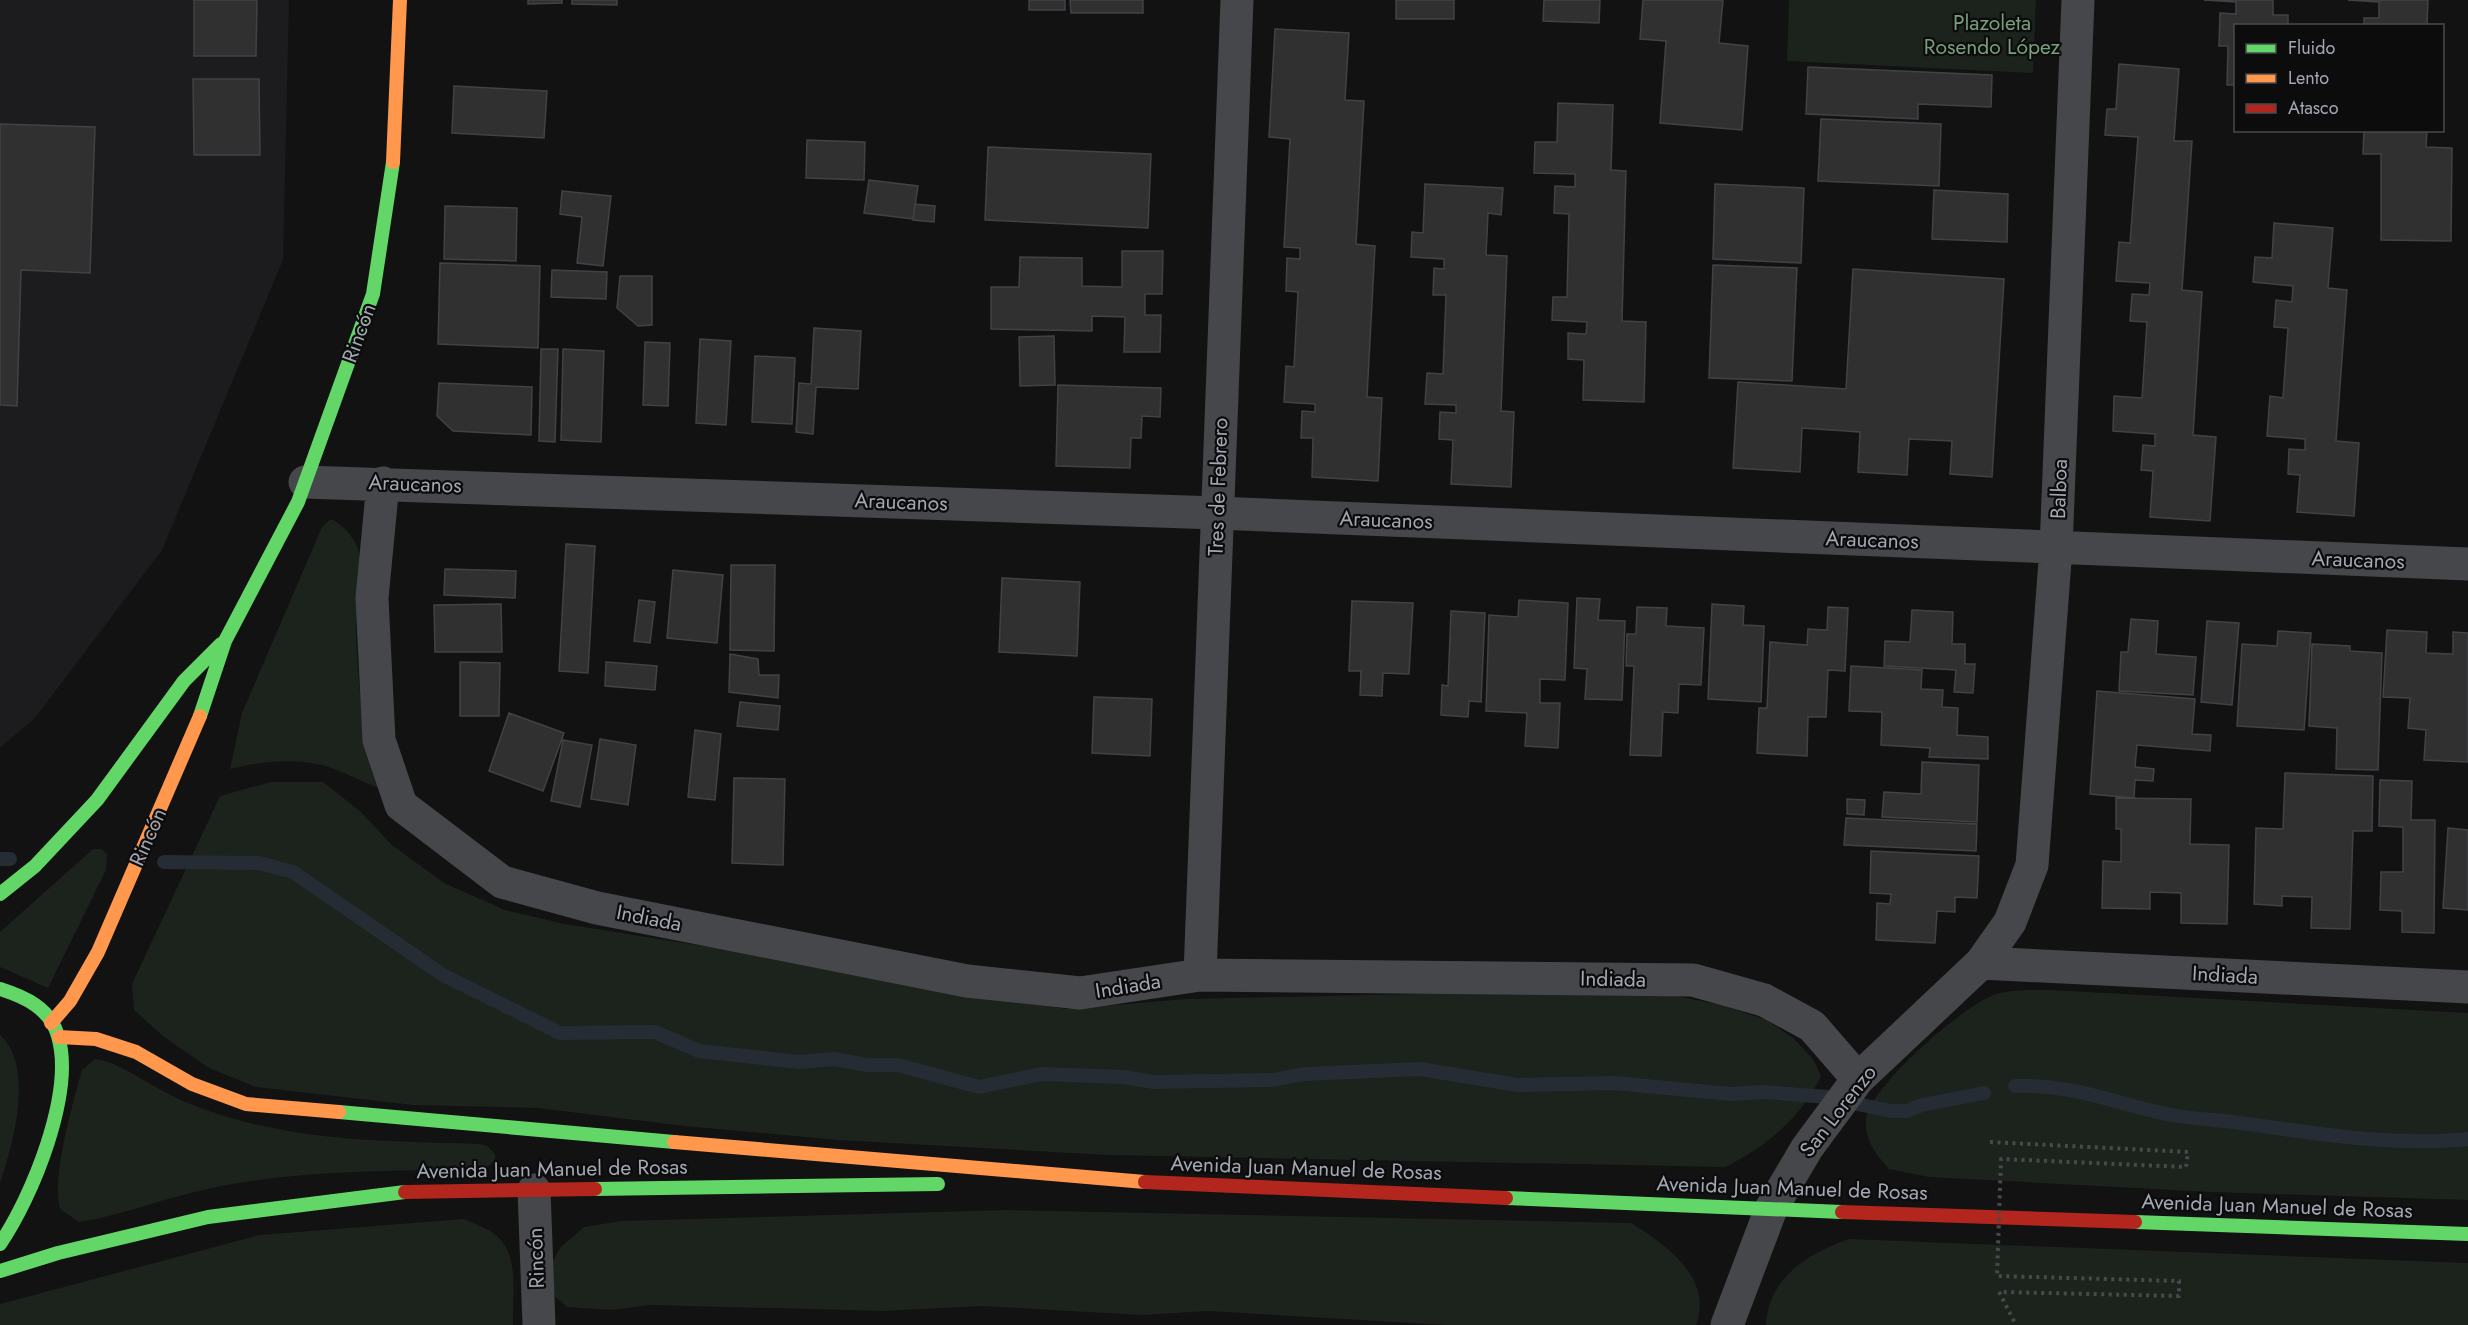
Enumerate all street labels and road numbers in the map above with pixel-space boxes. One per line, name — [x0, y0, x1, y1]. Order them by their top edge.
street label: Rincón — [335, 299, 383, 367]
street label: Tres de Febrero — [1201, 417, 1235, 557]
street label: Balboa — [2043, 458, 2075, 520]
street label: Araucanos — [368, 467, 462, 501]
street label: Araucanos — [854, 485, 948, 519]
street label: Araucanos — [1339, 503, 1433, 537]
street label: Araucanos — [1825, 523, 1919, 557]
street label: Araucanos — [2311, 543, 2405, 577]
street label: Rincón — [122, 803, 174, 871]
street label: Indiada — [614, 897, 684, 939]
street label: Indiada — [2191, 958, 2259, 992]
street label: Indiada — [1580, 963, 1646, 995]
street label: Indiada — [1093, 966, 1163, 1006]
street label: San Lorenzo — [1793, 1059, 1883, 1163]
street label: Avenida Juan Manuel de Rosas — [1170, 1148, 1442, 1188]
street label: Avenida Juan Manuel de Rosas — [416, 1152, 688, 1186]
street label: Avenida Juan Manuel de Rosas — [1656, 1168, 1928, 1208]
street label: Avenida Juan Manuel de Rosas — [2141, 1186, 2413, 1226]
street label: Rincón — [520, 1227, 552, 1289]

